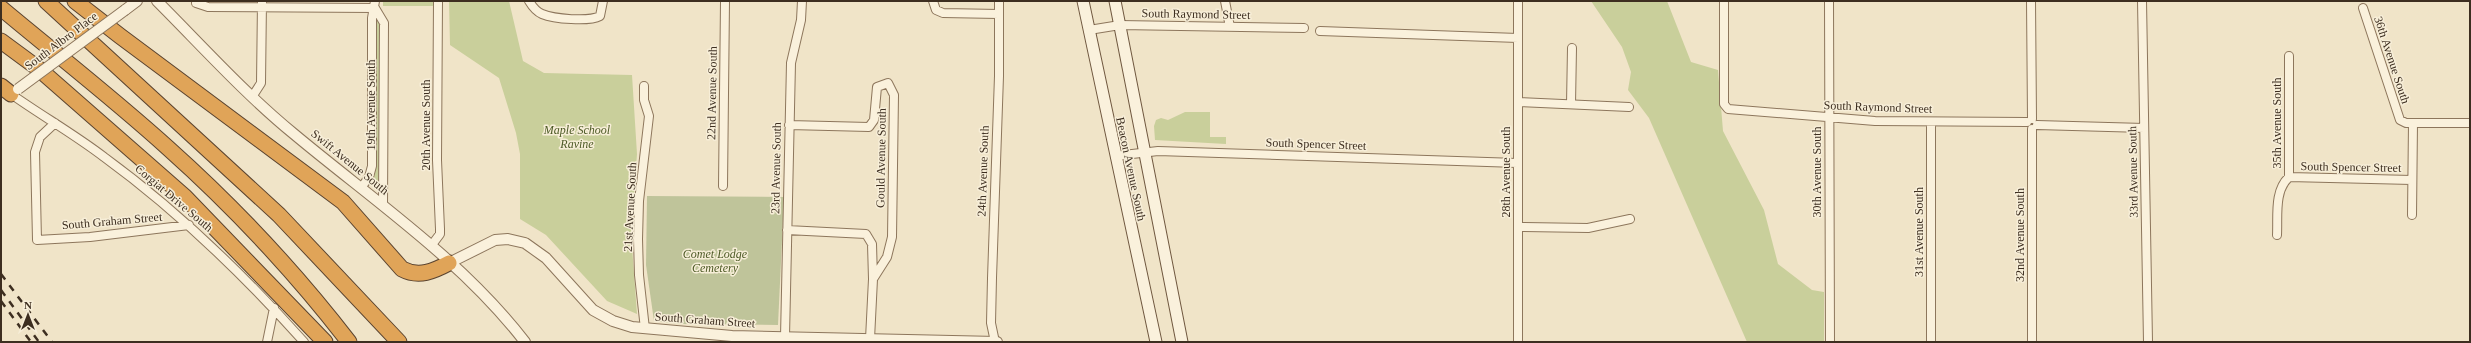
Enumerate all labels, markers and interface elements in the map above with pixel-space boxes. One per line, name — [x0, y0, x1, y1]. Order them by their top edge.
street label: South Raymond Street — [1142, 6, 1251, 22]
street label: South Albro Place — [22, 9, 100, 73]
street label: 36th Avenue South — [2371, 15, 2413, 105]
street label: 22nd Avenue South — [704, 46, 720, 140]
street label: 19th Avenue South — [364, 59, 378, 151]
street label: 35th Avenue South — [2270, 77, 2284, 169]
street label: 20th Avenue South — [419, 79, 433, 171]
street label: South Raymond Street — [1823, 98, 1933, 116]
street label: Gould Avenue South — [873, 108, 889, 208]
street label: Beacon Avenue South — [1113, 116, 1149, 222]
street label: 23rd Avenue South — [768, 122, 784, 214]
park label: Maple School Ravine — [543, 123, 611, 151]
street label: 24th Avenue South — [974, 125, 992, 217]
street label: Swift Avenue South — [308, 126, 392, 198]
street label: 28th Avenue South — [1499, 126, 1513, 218]
street label: 30th Avenue South — [1810, 126, 1824, 218]
street label: 33rd Avenue South — [2125, 126, 2141, 218]
street label: South Spencer Street — [1265, 135, 1367, 153]
street label: South Spencer Street — [2301, 159, 2402, 175]
street label: Corgiat Drive South — [132, 161, 216, 235]
street label: 21st Avenue South — [621, 162, 639, 252]
street label: 31st Avenue South — [1912, 187, 1926, 277]
street label: 32nd Avenue South — [2013, 188, 2027, 282]
street label: South Graham Street — [61, 210, 163, 232]
park label: Comet Lodge Cemetery — [683, 247, 748, 275]
north arrow — [8, 295, 48, 335]
text: N — [24, 299, 32, 311]
street label: South Graham Street — [654, 310, 756, 331]

